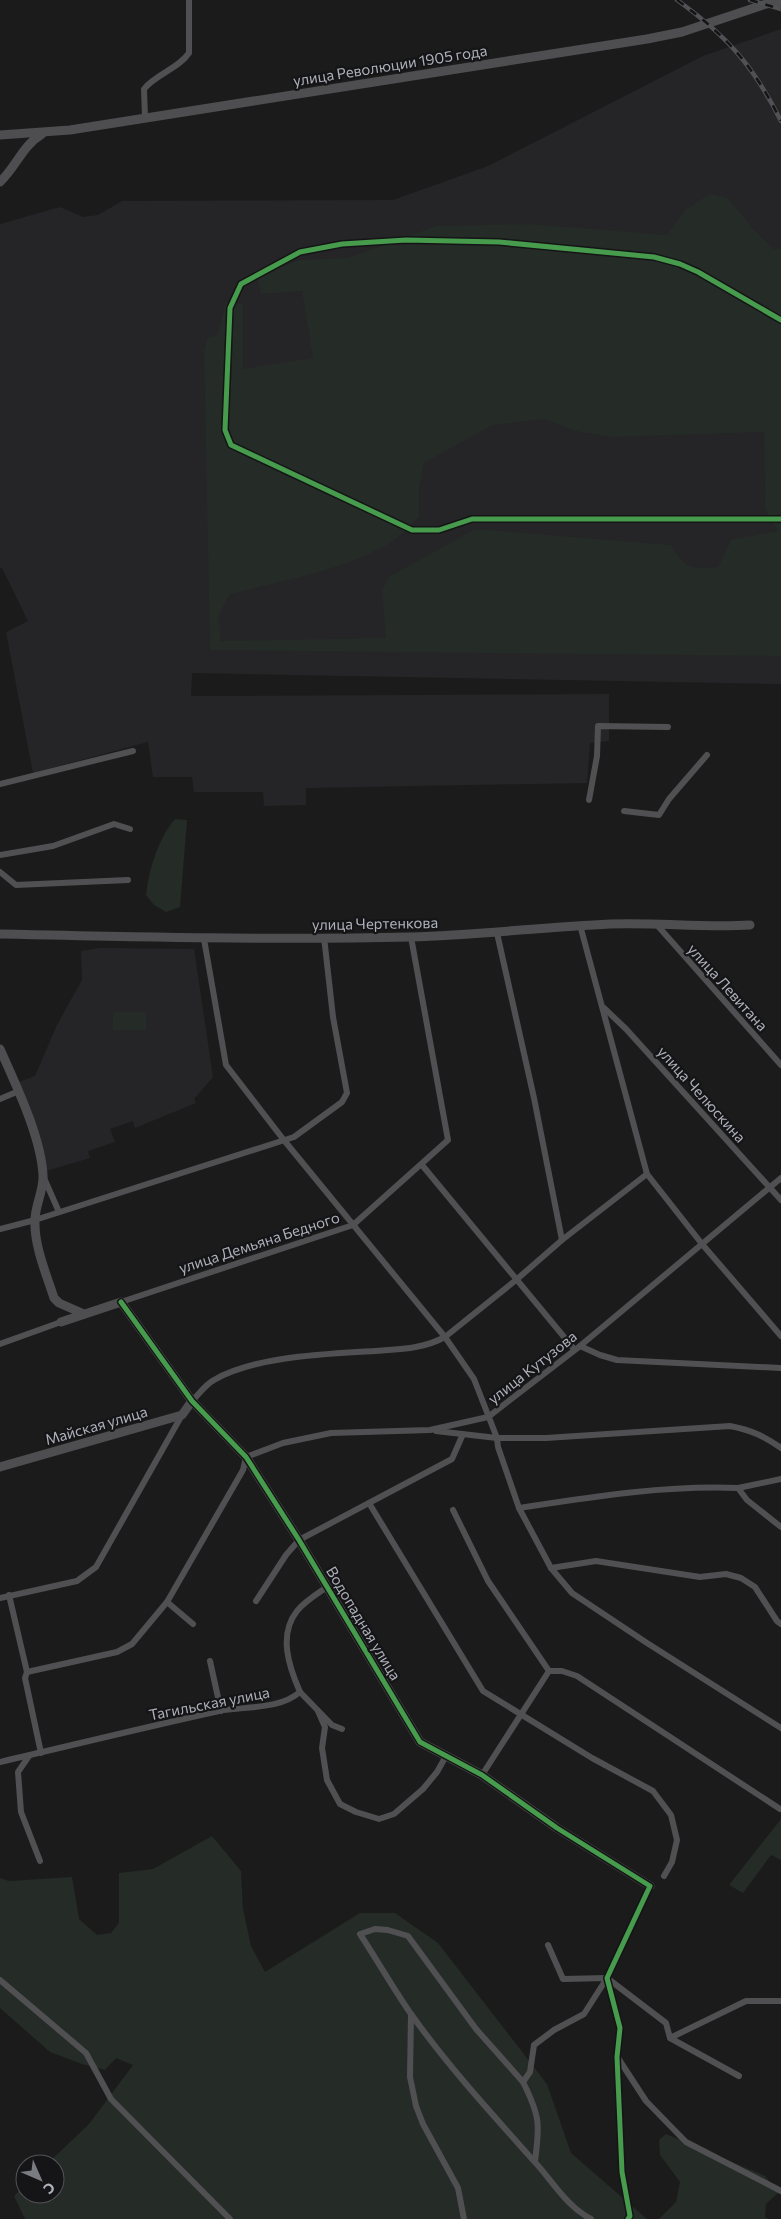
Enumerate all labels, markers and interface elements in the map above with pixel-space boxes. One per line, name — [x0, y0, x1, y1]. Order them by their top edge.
street label: улица Революции 1905 года — [292, 41, 488, 89]
street label: улица Чертенкова — [312, 913, 438, 933]
street label: улица Левитана — [684, 940, 772, 1034]
street label: улица Челюскина — [654, 1042, 750, 1146]
street label: улица Демьяна Бедного — [176, 1207, 342, 1277]
street label: улица Кутузова — [484, 1327, 580, 1407]
street label: Майская улица — [43, 1402, 149, 1448]
street label: Водопадная улица — [323, 1563, 405, 1683]
street label: Тагильская улица — [147, 1682, 271, 1724]
north arrow — [15, 2154, 65, 2204]
text: С — [40, 2179, 59, 2198]

